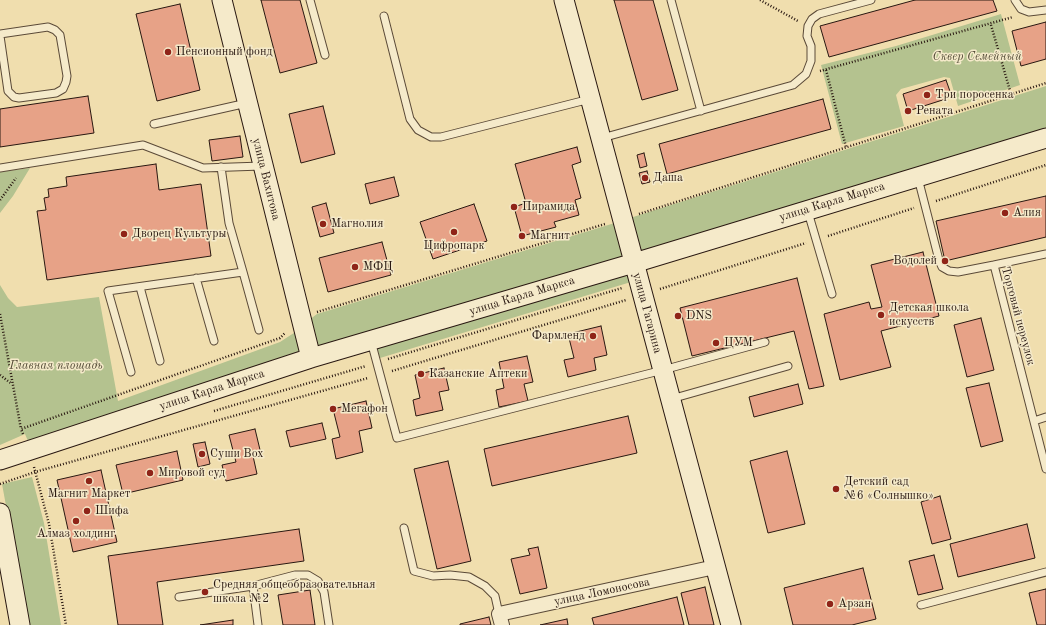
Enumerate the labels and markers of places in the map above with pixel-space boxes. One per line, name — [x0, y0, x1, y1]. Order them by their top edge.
place label: Пенсионный фонд — [176, 45, 272, 59]
marker: Пенсионный фонд — [163, 47, 173, 57]
place label: Три поросенка — [935, 88, 1014, 102]
marker: Три поросенка — [922, 90, 932, 100]
place label: Рената — [916, 104, 953, 118]
marker: Рената — [903, 106, 913, 116]
place label: Даша — [653, 171, 683, 185]
marker: Даша — [640, 173, 650, 183]
place label: Пирамида — [522, 200, 575, 214]
marker: Пирамида — [509, 202, 519, 212]
place label: Алия — [1013, 206, 1041, 220]
marker: Алия — [1000, 208, 1010, 218]
place label: Магнолия — [331, 217, 383, 231]
marker: Магнолия — [318, 219, 328, 229]
place label: Дворец Культуры — [132, 227, 226, 241]
marker: Цифропарк — [449, 227, 459, 237]
marker: Дворец Культуры — [119, 229, 129, 239]
place label: Магнит — [530, 229, 570, 243]
marker: Магнит — [517, 231, 527, 241]
place label: Цифропарк — [424, 239, 484, 253]
place label: Водолей — [893, 254, 937, 268]
marker: Водолей — [940, 256, 950, 266]
place label: МФЦ — [363, 260, 393, 274]
marker: МФЦ — [350, 262, 360, 272]
place label: Детская школа искусств — [889, 301, 969, 329]
place label: DNS — [686, 309, 712, 323]
marker: Детская школа искусств — [876, 310, 886, 320]
marker: DNS — [673, 311, 683, 321]
place label: Фармленд — [532, 329, 585, 343]
marker: Фармленд — [588, 331, 598, 341]
place label: ЦУМ — [724, 336, 753, 350]
marker: ЦУМ — [711, 338, 721, 348]
place label: Казанские Аптеки — [429, 367, 527, 381]
marker: Казанские Аптеки — [416, 369, 426, 379]
place label: Мегафон — [341, 402, 388, 416]
marker: Мегафон — [328, 404, 338, 414]
place label: Суши Box — [210, 447, 264, 461]
marker: Суши Box — [197, 449, 207, 459]
place label: Мировой суд — [158, 466, 225, 480]
marker: Мировой суд — [145, 468, 155, 478]
place label: Детский сад №6 «Солнышко» — [844, 475, 934, 503]
marker: Магнит Маркет — [84, 476, 94, 486]
marker: Детский сад №6 «Солнышко» — [831, 484, 841, 494]
place label: Магнит Маркет — [48, 487, 130, 501]
place label: Шифа — [95, 504, 129, 518]
marker: Шифа — [82, 506, 92, 516]
marker: Алмаз холдинг — [71, 516, 81, 526]
place label: Алмаз холдинг — [37, 527, 115, 541]
place label: Средняя общеобразовательная школа №2 — [213, 578, 375, 606]
marker: Средняя общеобразовательная школа №2 — [200, 587, 210, 597]
place label: Арзан — [838, 597, 871, 611]
marker: Арзан — [825, 599, 835, 609]

